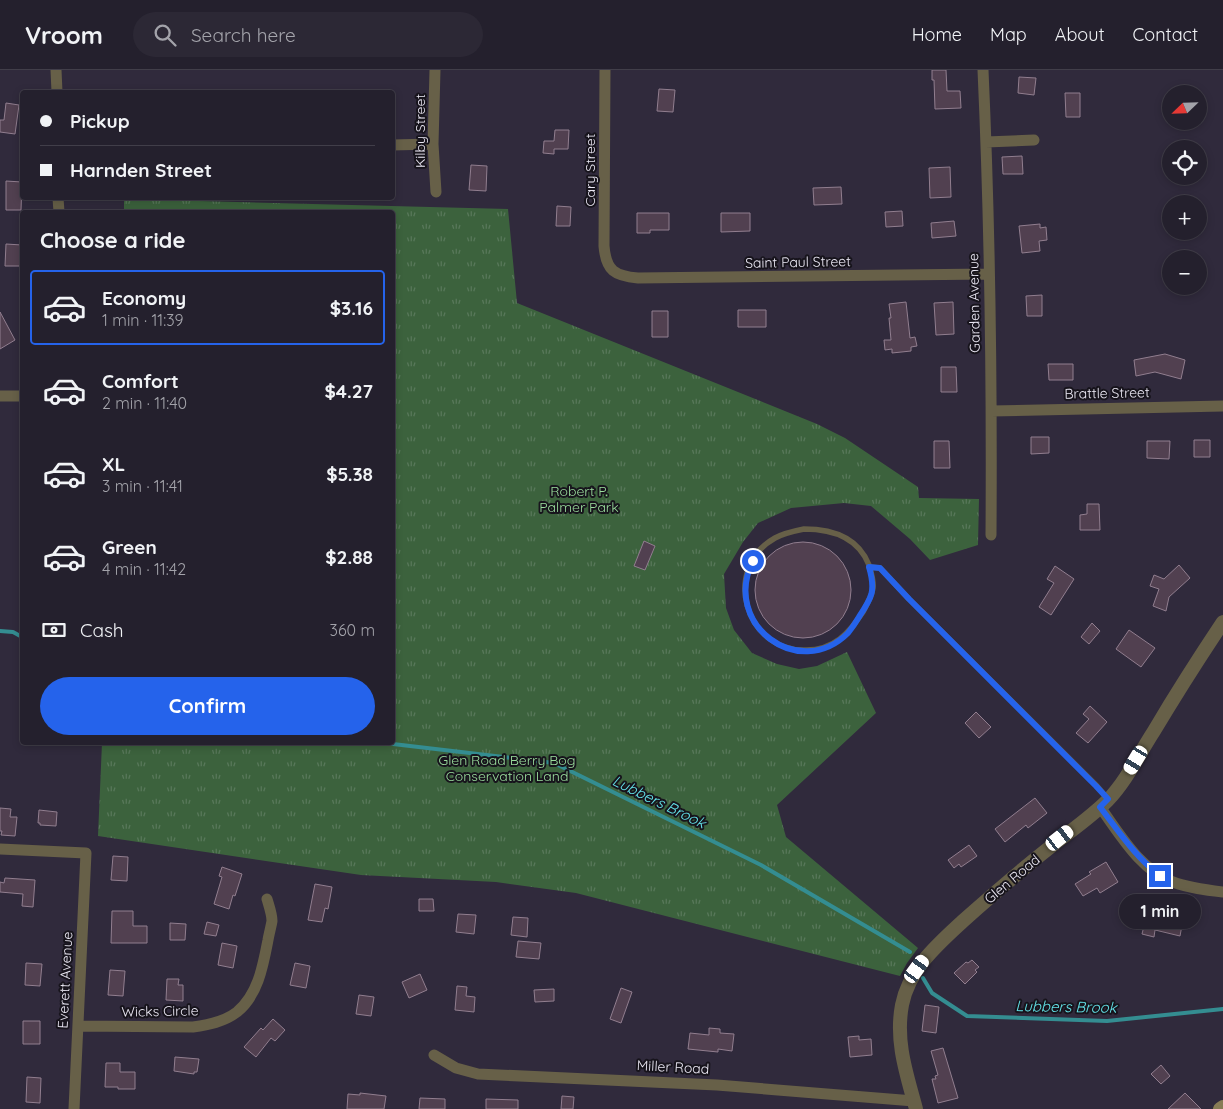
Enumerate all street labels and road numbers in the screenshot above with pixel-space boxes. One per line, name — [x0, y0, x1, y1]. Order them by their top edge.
street label: Kilby Street — [411, 94, 429, 168]
street label: Cary Street — [581, 133, 599, 207]
street label: Saint Paul Street — [745, 252, 851, 272]
street label: Garden Avenue — [964, 253, 984, 353]
street label: Brattle Street — [1064, 383, 1150, 403]
street label: Glen Road — [980, 850, 1044, 908]
street label: Everett Avenue — [53, 931, 77, 1029]
street label: Wicks Circle — [121, 1001, 199, 1021]
street label: Miller Road — [636, 1056, 710, 1078]

